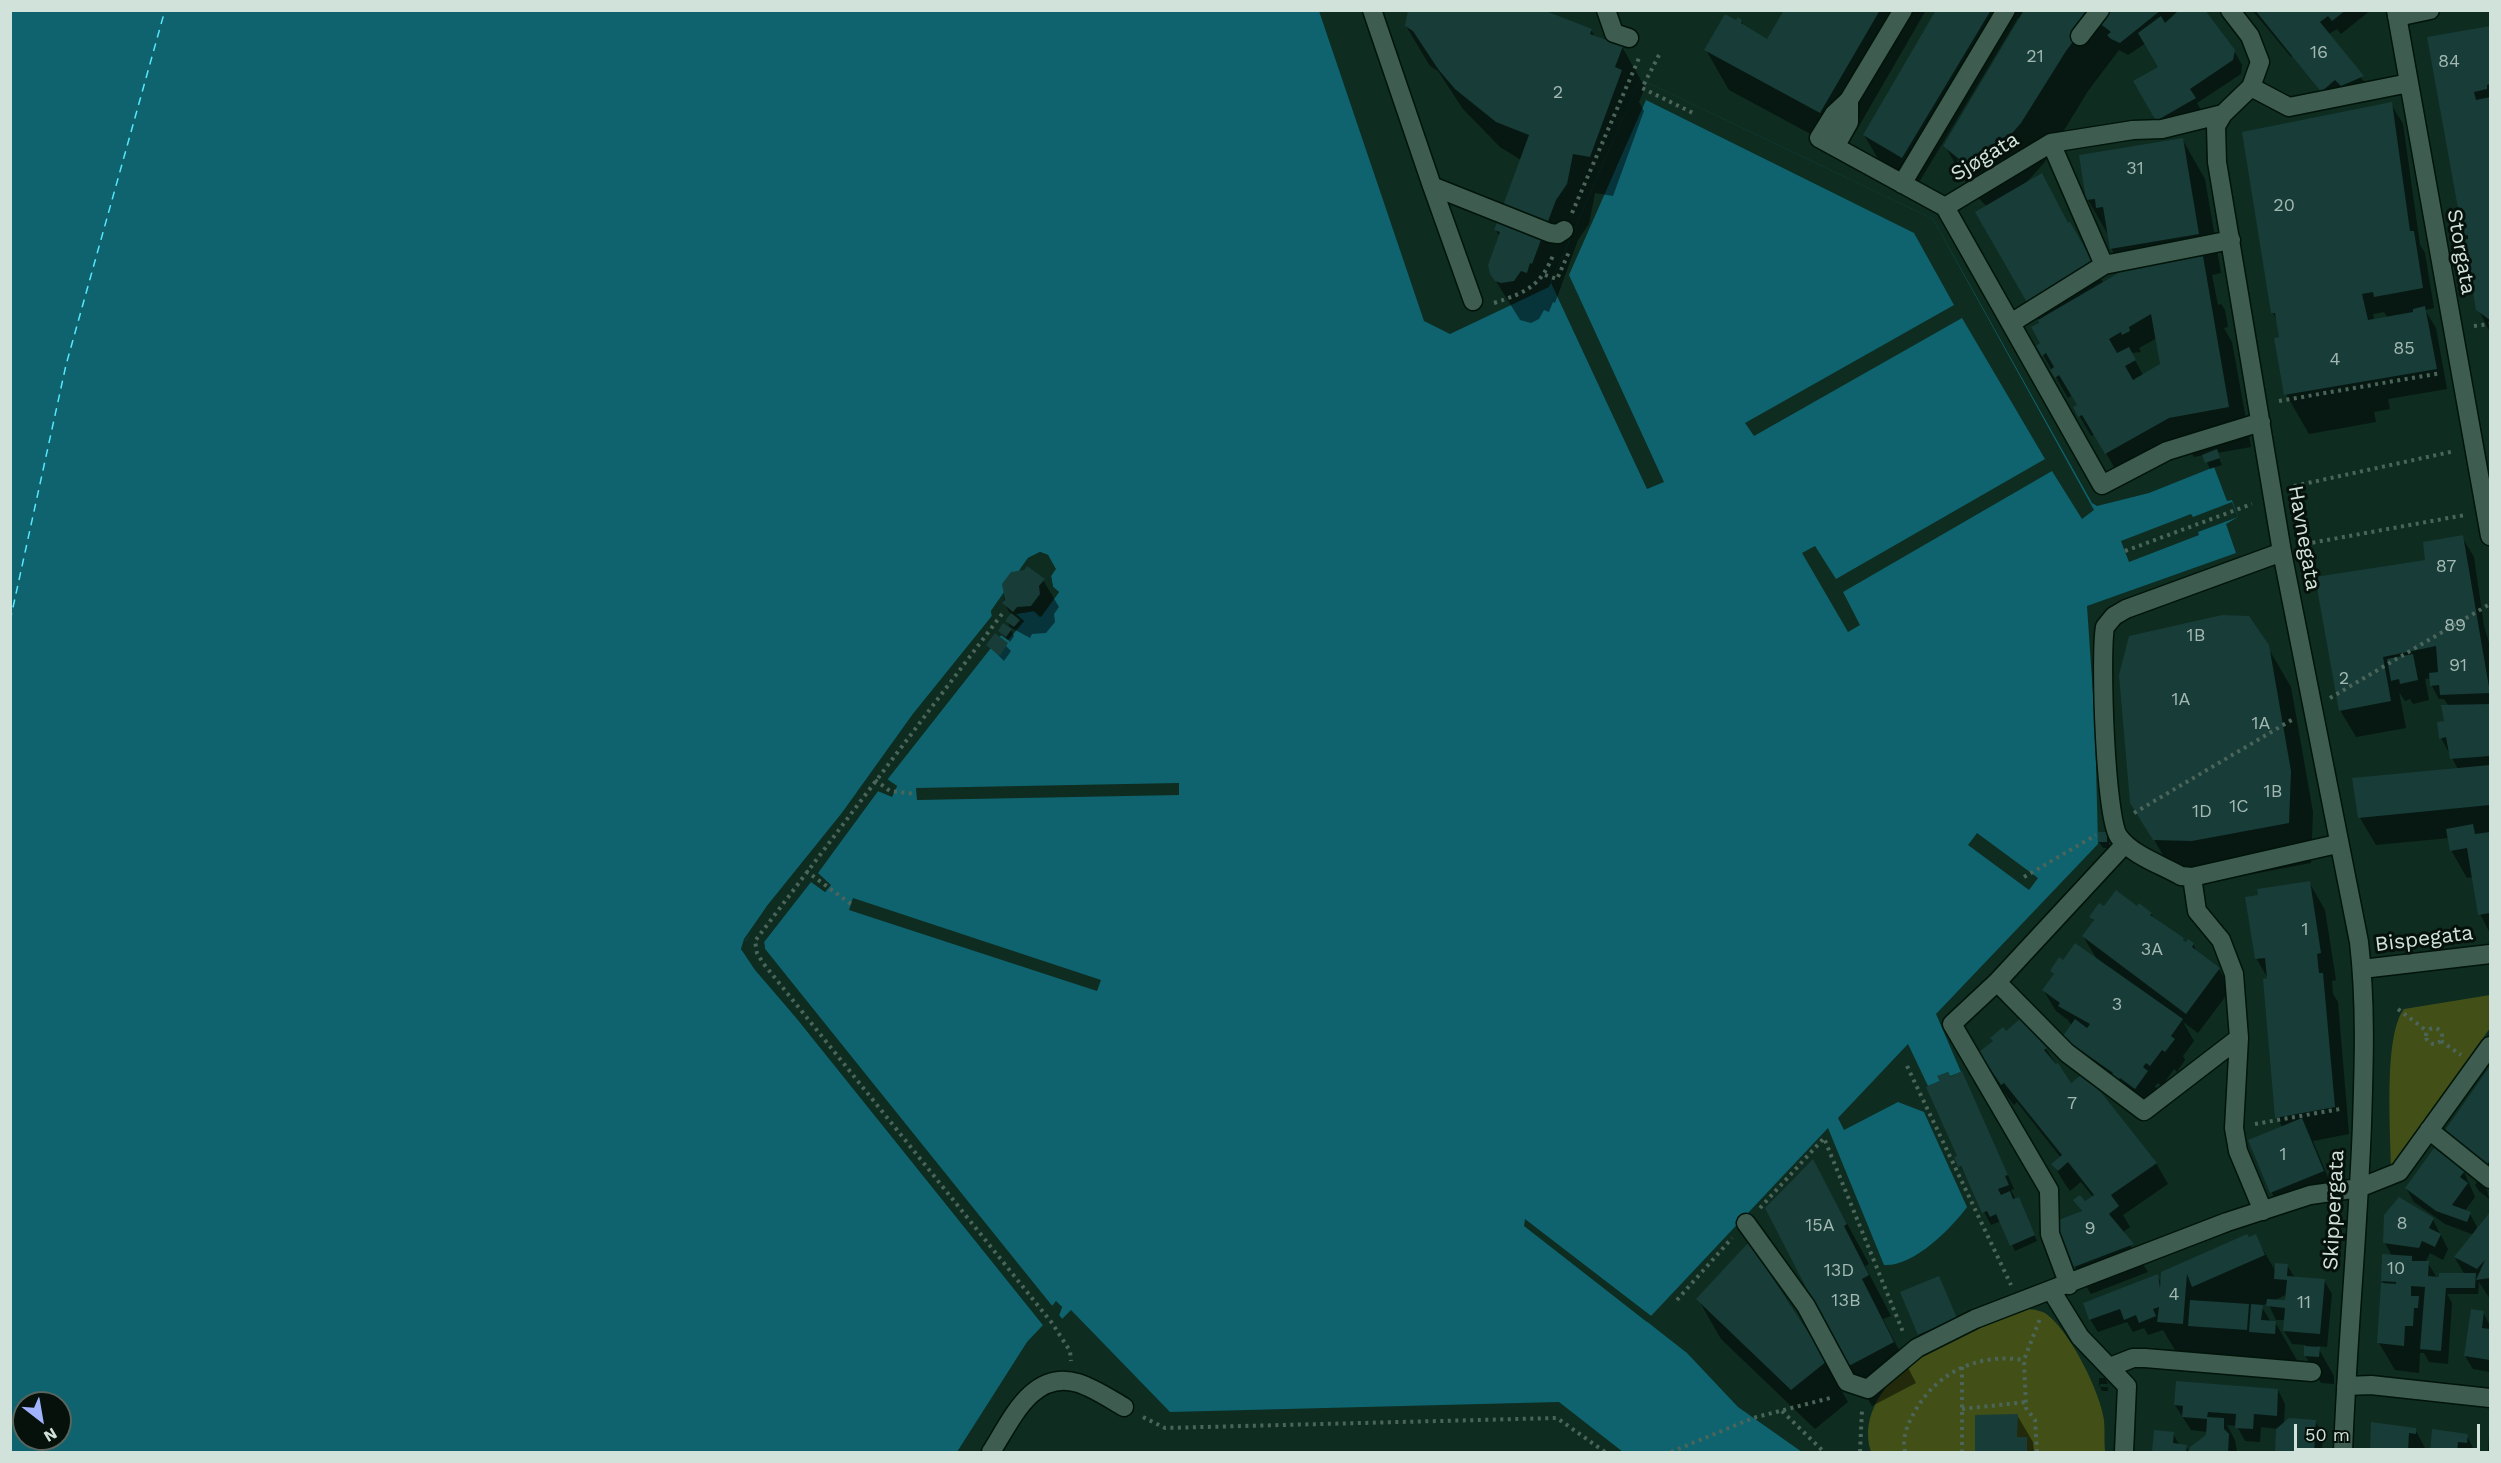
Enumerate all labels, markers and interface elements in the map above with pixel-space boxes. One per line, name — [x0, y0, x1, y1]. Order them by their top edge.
house number: 16 — [2310, 42, 2328, 64]
house number: 21 — [2026, 46, 2044, 68]
house number: 84 — [2438, 51, 2460, 73]
house number: 2 — [1553, 82, 1563, 104]
street label: Sjøgata — [1946, 127, 2024, 187]
house number: 31 — [2126, 158, 2144, 180]
house number: 20 — [2273, 195, 2295, 217]
street label: Storgata — [2441, 207, 2481, 297]
house number: 85 — [2393, 338, 2415, 360]
house number: 4 — [2330, 349, 2340, 371]
street label: Havnegata — [2282, 484, 2326, 592]
house number: 87 — [2436, 556, 2456, 578]
house number: 89 — [2444, 615, 2466, 637]
house number: 1B — [2187, 625, 2205, 647]
house number: 91 — [2449, 655, 2467, 677]
house number: 2 — [2339, 668, 2349, 690]
house number: 1A — [2172, 689, 2190, 711]
house number: 1A — [2252, 713, 2270, 735]
house number: 1B — [2264, 781, 2282, 803]
house number: 1C — [2229, 796, 2249, 818]
house number: 1D — [2192, 801, 2212, 823]
house number: 1 — [2301, 919, 2309, 941]
street label: Bispegata — [2373, 920, 2475, 958]
house number: 3A — [2141, 939, 2163, 961]
house number: 3 — [2112, 994, 2122, 1016]
house number: 7 — [2067, 1093, 2077, 1115]
house number: 1 — [2279, 1144, 2287, 1166]
street label: Skippergata — [2318, 1149, 2350, 1271]
house number: 8 — [2396, 1213, 2408, 1235]
house number: 15A — [1805, 1215, 1835, 1237]
house number: 9 — [2084, 1218, 2096, 1240]
house number: 10 — [2387, 1258, 2405, 1280]
house number: 13D — [1824, 1260, 1854, 1282]
house number: 4 — [2169, 1284, 2179, 1306]
house number: 13B — [1831, 1290, 1861, 1312]
house number: 11 — [2297, 1292, 2311, 1314]
north arrow — [12, 1391, 72, 1451]
scale bar — [2297, 1412, 2483, 1450]
text: N — [41, 1424, 60, 1446]
text: 50 m — [2305, 1424, 2350, 1445]

